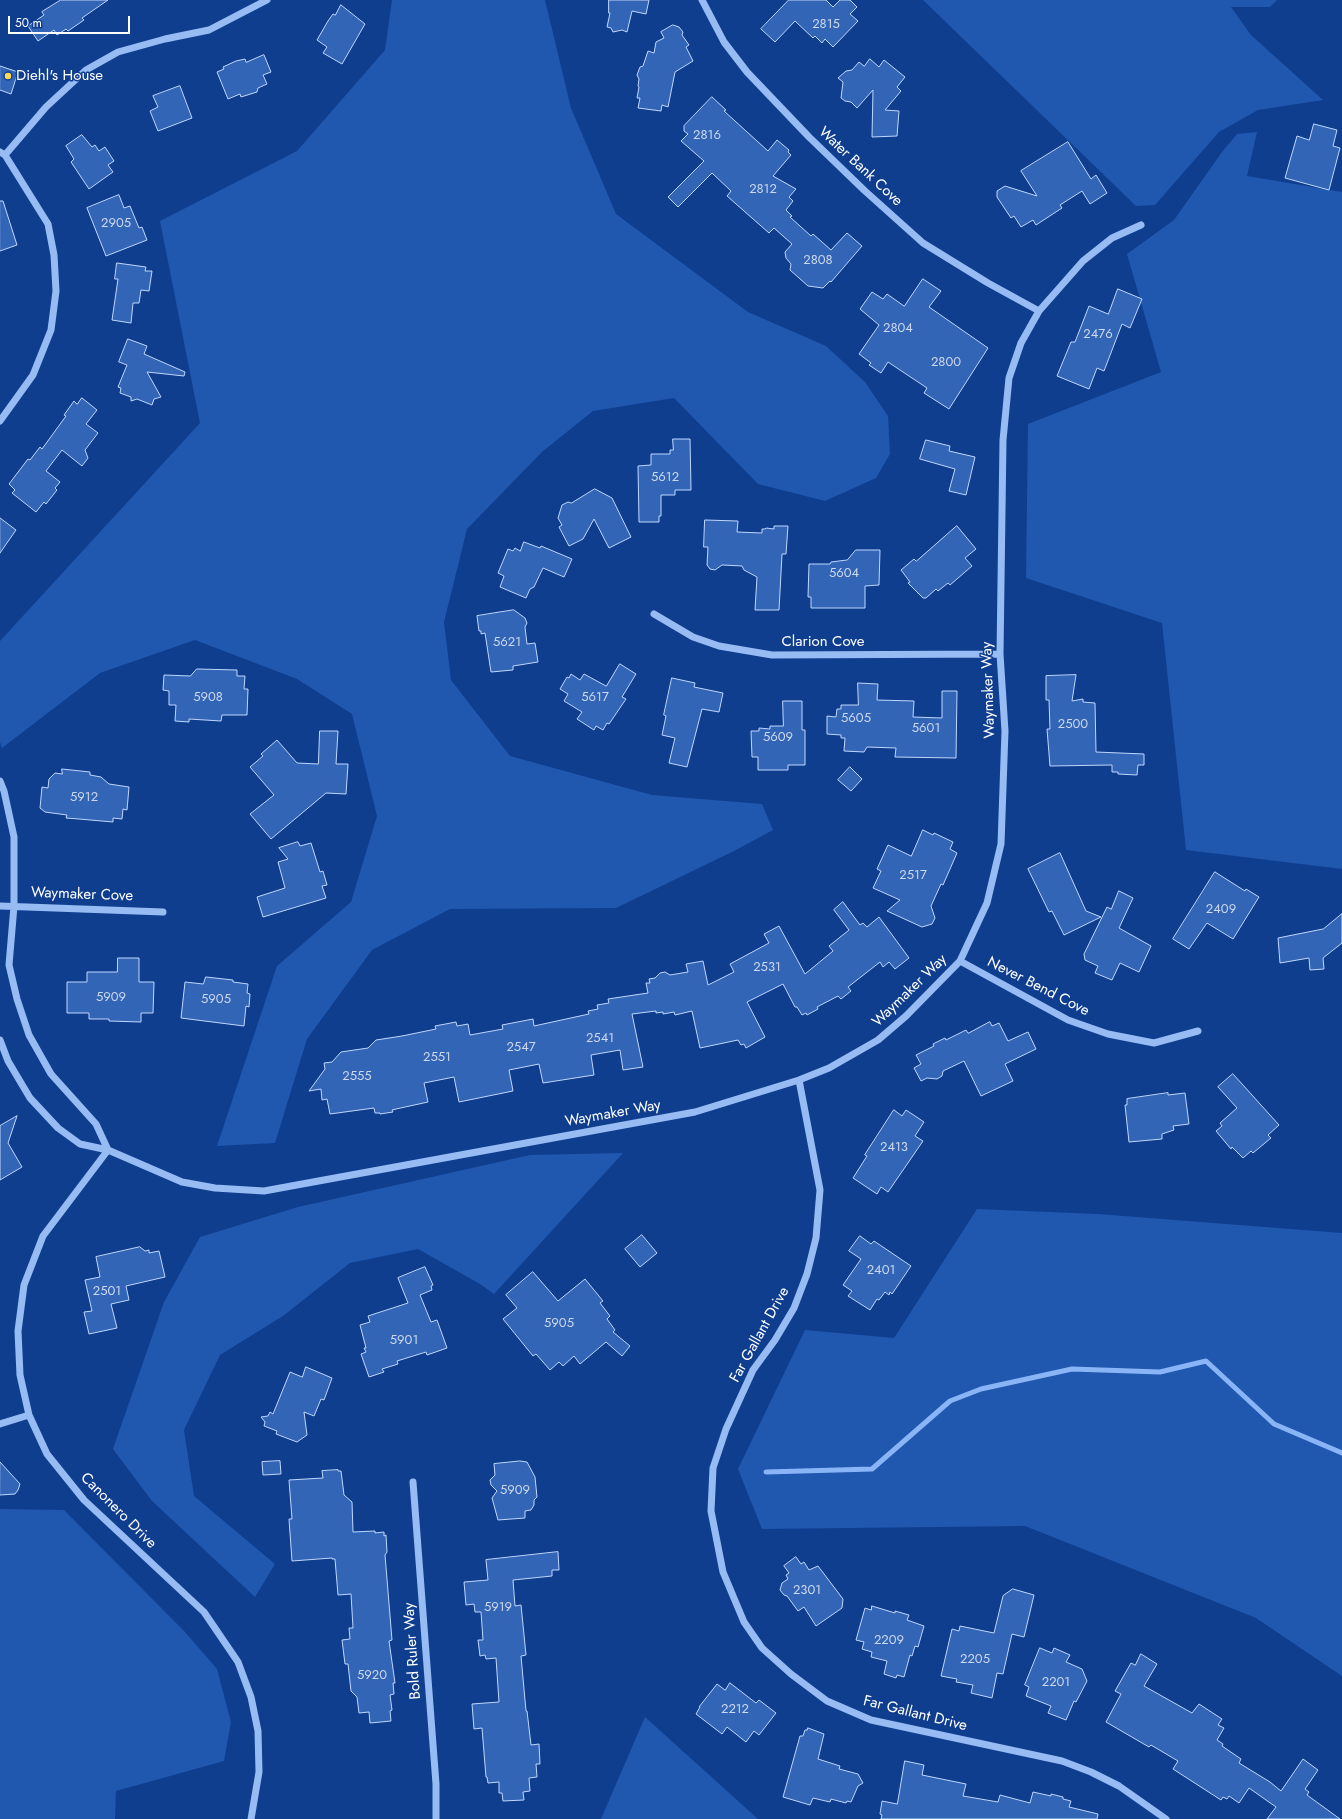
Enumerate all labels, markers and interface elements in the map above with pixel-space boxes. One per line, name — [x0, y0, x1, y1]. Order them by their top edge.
scale bar — [10, 8, 132, 34]
text: 50 m — [15, 14, 42, 32]
house number: 2815 — [812, 17, 840, 33]
place label: Diehl's House — [16, 67, 103, 85]
marker: Diehl's House — [3, 71, 13, 81]
street label: Water Bank Cove — [814, 123, 906, 211]
house number: 2816 — [693, 128, 721, 144]
house number: 2812 — [749, 182, 777, 198]
house number: 2905 — [101, 216, 131, 232]
house number: 2808 — [803, 253, 833, 269]
house number: 2804 — [883, 321, 913, 337]
house number: 2476 — [1083, 327, 1113, 343]
house number: 2800 — [931, 355, 961, 371]
house number: 5612 — [651, 470, 679, 486]
house number: 5604 — [829, 566, 859, 582]
street label: Clarion Cove — [782, 633, 864, 651]
house number: 5621 — [493, 635, 521, 651]
street label: Waymaker Way — [978, 641, 1000, 739]
house number: 5908 — [193, 690, 223, 706]
house number: 5617 — [581, 690, 609, 706]
house number: 5605 — [841, 711, 871, 727]
house number: 2500 — [1058, 717, 1088, 733]
house number: 5601 — [912, 721, 940, 737]
house number: 5609 — [763, 730, 793, 746]
house number: 5912 — [70, 790, 98, 806]
house number: 2517 — [899, 868, 927, 884]
street label: Waymaker Cove — [31, 884, 133, 906]
house number: 2409 — [1206, 902, 1236, 918]
street label: Waymaker Way — [869, 951, 951, 1031]
street label: Never Bend Cove — [984, 954, 1092, 1020]
house number: 2531 — [753, 960, 781, 976]
house number: 5909 — [96, 990, 126, 1006]
house number: 5905 — [201, 992, 231, 1008]
house number: 2541 — [586, 1031, 614, 1047]
house number: 2547 — [506, 1040, 536, 1056]
house number: 2551 — [423, 1050, 451, 1066]
house number: 2555 — [342, 1069, 372, 1085]
street label: Waymaker Way — [564, 1097, 662, 1131]
house number: 2413 — [880, 1140, 908, 1156]
house number: 2401 — [867, 1263, 895, 1279]
house number: 2501 — [93, 1284, 121, 1300]
street label: Far Gallant Drive — [726, 1284, 794, 1386]
house number: 5905 — [544, 1316, 574, 1332]
house number: 5901 — [390, 1333, 418, 1349]
street label: Canonero Drive — [76, 1469, 160, 1553]
house number: 5909 — [500, 1483, 530, 1499]
house number: 2301 — [793, 1583, 821, 1599]
house number: 5919 — [484, 1600, 512, 1616]
street label: Bold Ruler Way — [401, 1602, 425, 1700]
house number: 2209 — [874, 1633, 904, 1649]
house number: 2205 — [960, 1652, 990, 1668]
house number: 5920 — [357, 1668, 387, 1684]
house number: 2201 — [1042, 1675, 1070, 1691]
street label: Far Gallant Drive — [861, 1692, 969, 1736]
house number: 2212 — [721, 1702, 749, 1718]

